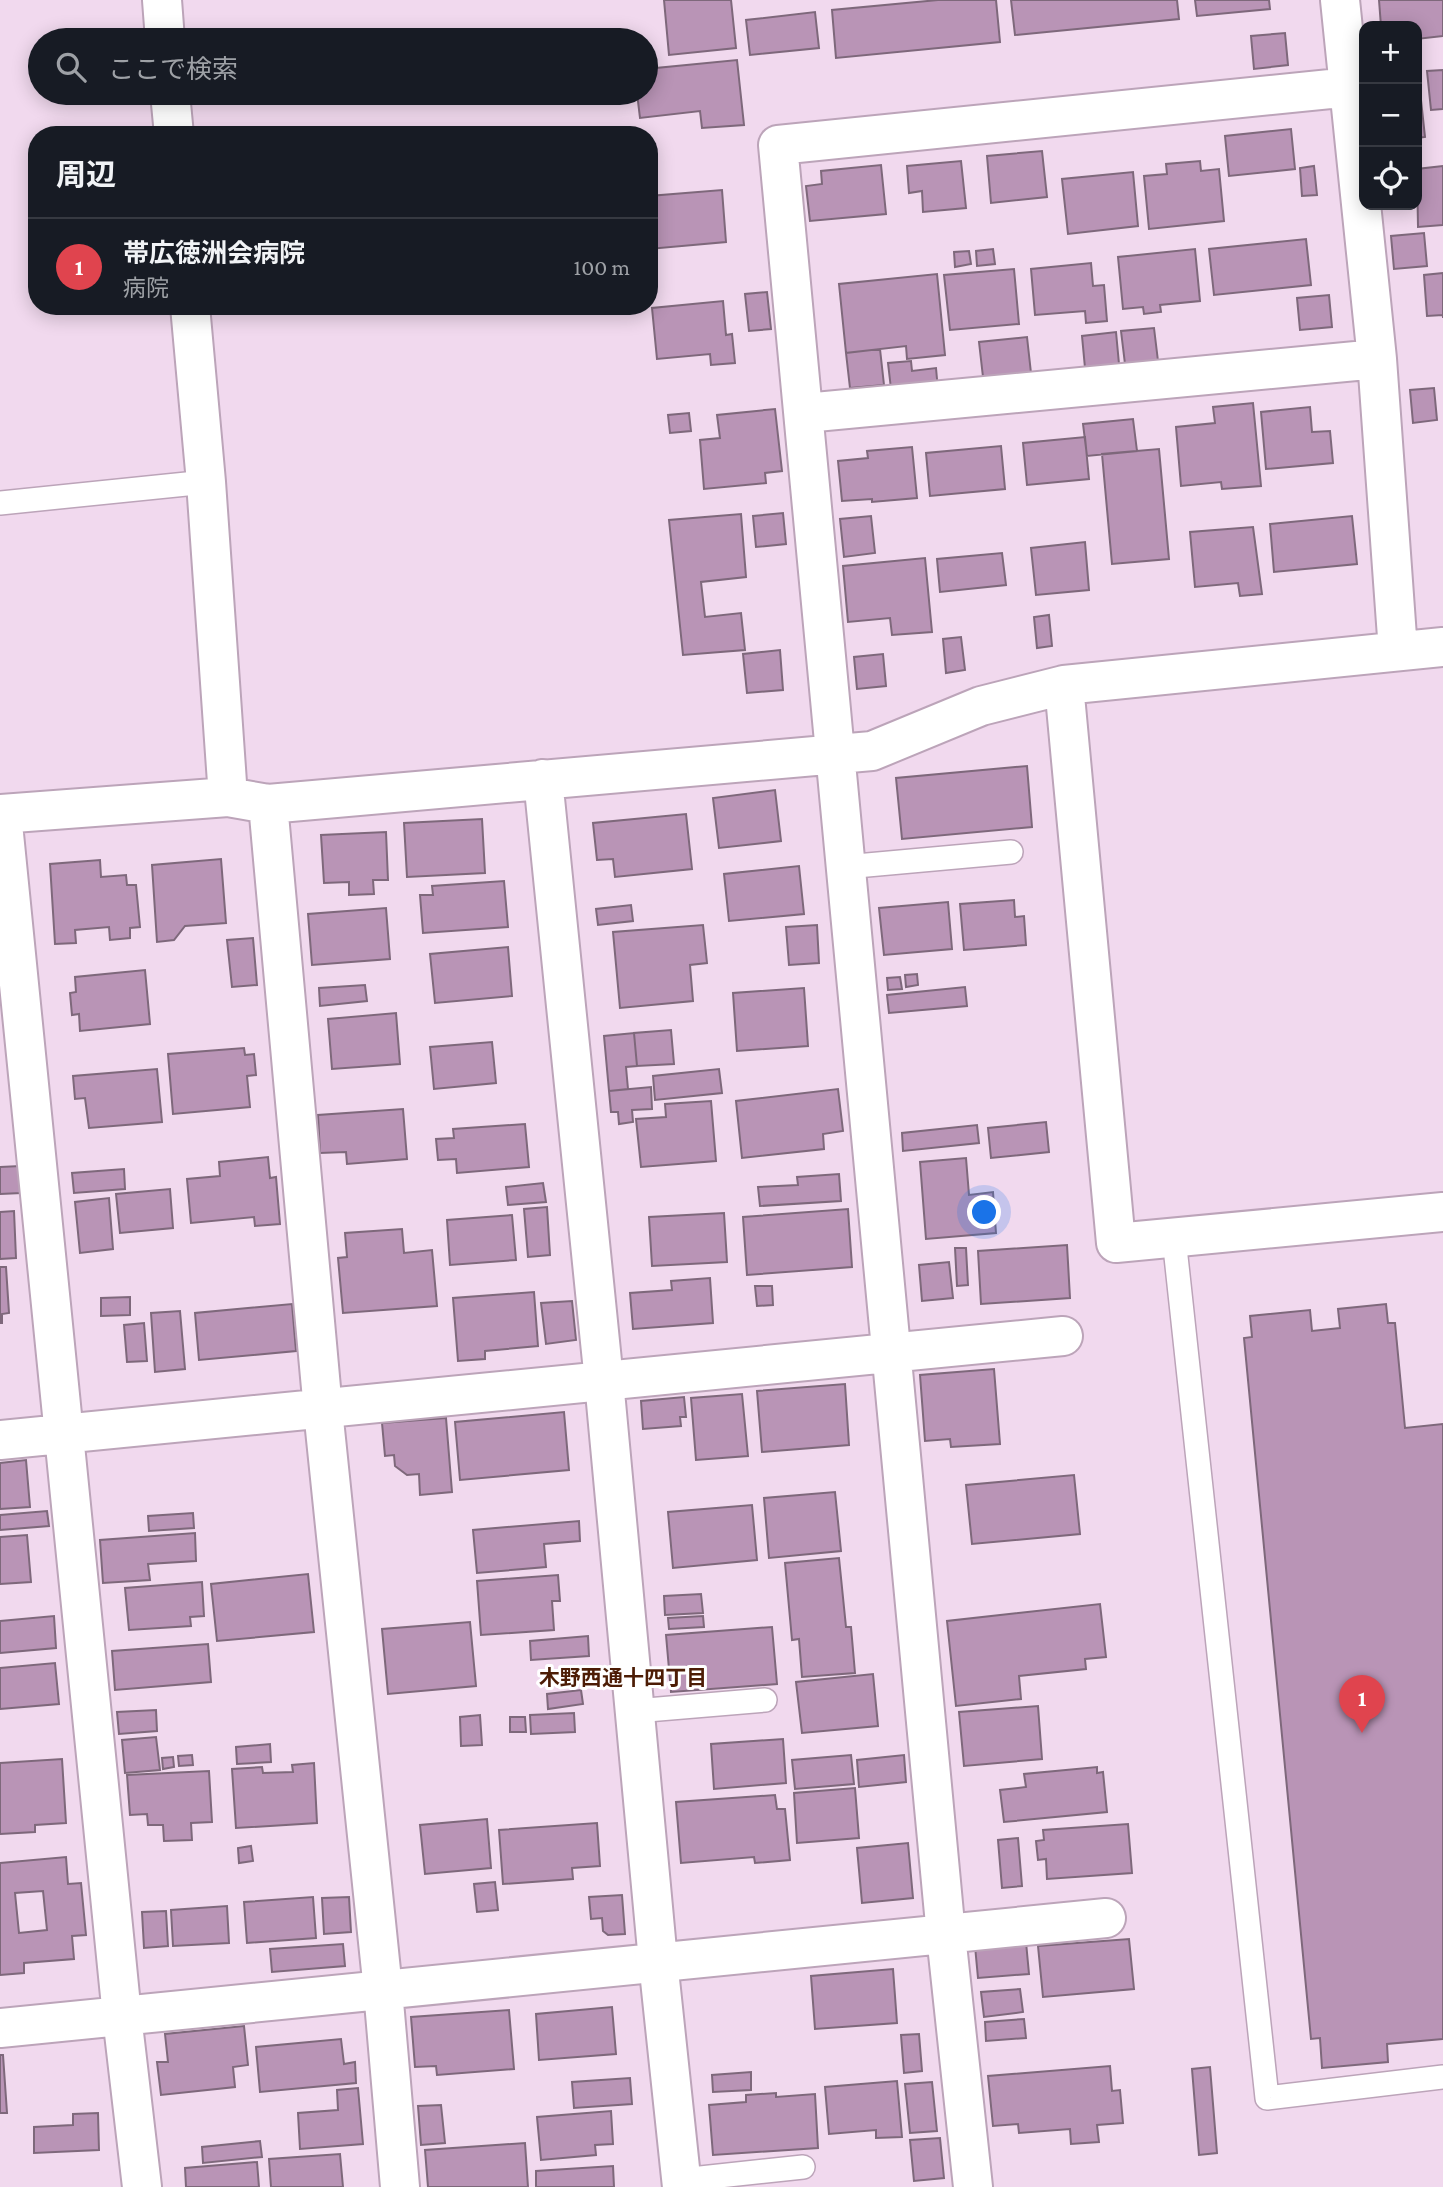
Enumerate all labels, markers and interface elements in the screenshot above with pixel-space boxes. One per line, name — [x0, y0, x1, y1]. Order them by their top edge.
map controls — [1359, 21, 1422, 210]
button: + — [1359, 21, 1422, 84]
search box — [28, 28, 658, 105]
icon: search — [52, 48, 90, 86]
text: ここで検索 — [108, 55, 238, 84]
button: − — [1359, 84, 1422, 147]
button: locate — [1359, 147, 1422, 210]
text: 周辺 — [56, 158, 116, 191]
text: 帯広徳洲会病院 — [123, 239, 305, 268]
text: 1 — [75, 254, 83, 280]
text: 100 m — [574, 254, 630, 280]
text: 病院 — [123, 275, 169, 301]
your location — [967, 1195, 1001, 1229]
district label: 木野西通十四丁目 — [539, 1666, 707, 1690]
pin: 1 — [1339, 1675, 1385, 1733]

